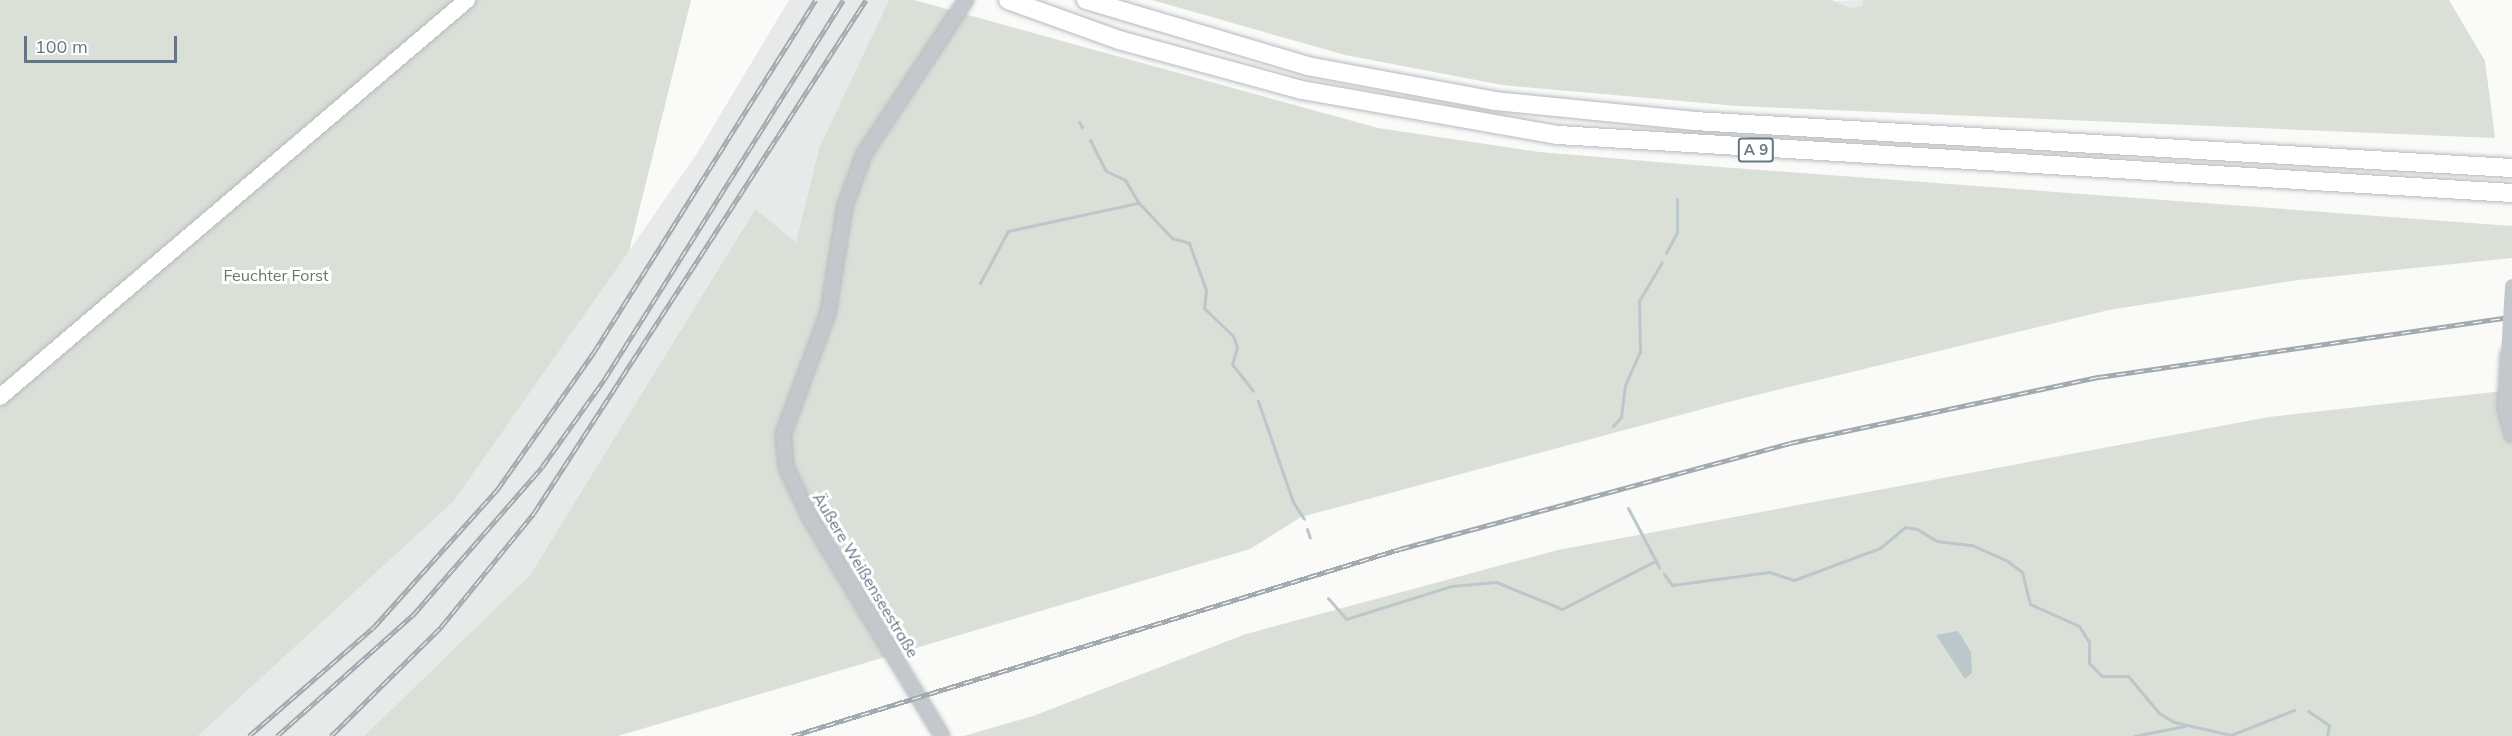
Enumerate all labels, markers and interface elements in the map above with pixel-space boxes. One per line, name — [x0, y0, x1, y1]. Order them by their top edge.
scale bar — [27, 24, 180, 62]
text: 100 m — [35, 35, 88, 58]
road number: A 9 — [1736, 138, 1776, 162]
park label: Feuchter Forst — [223, 265, 329, 285]
street label: Äußere Weißenseestraße — [809, 489, 923, 661]

